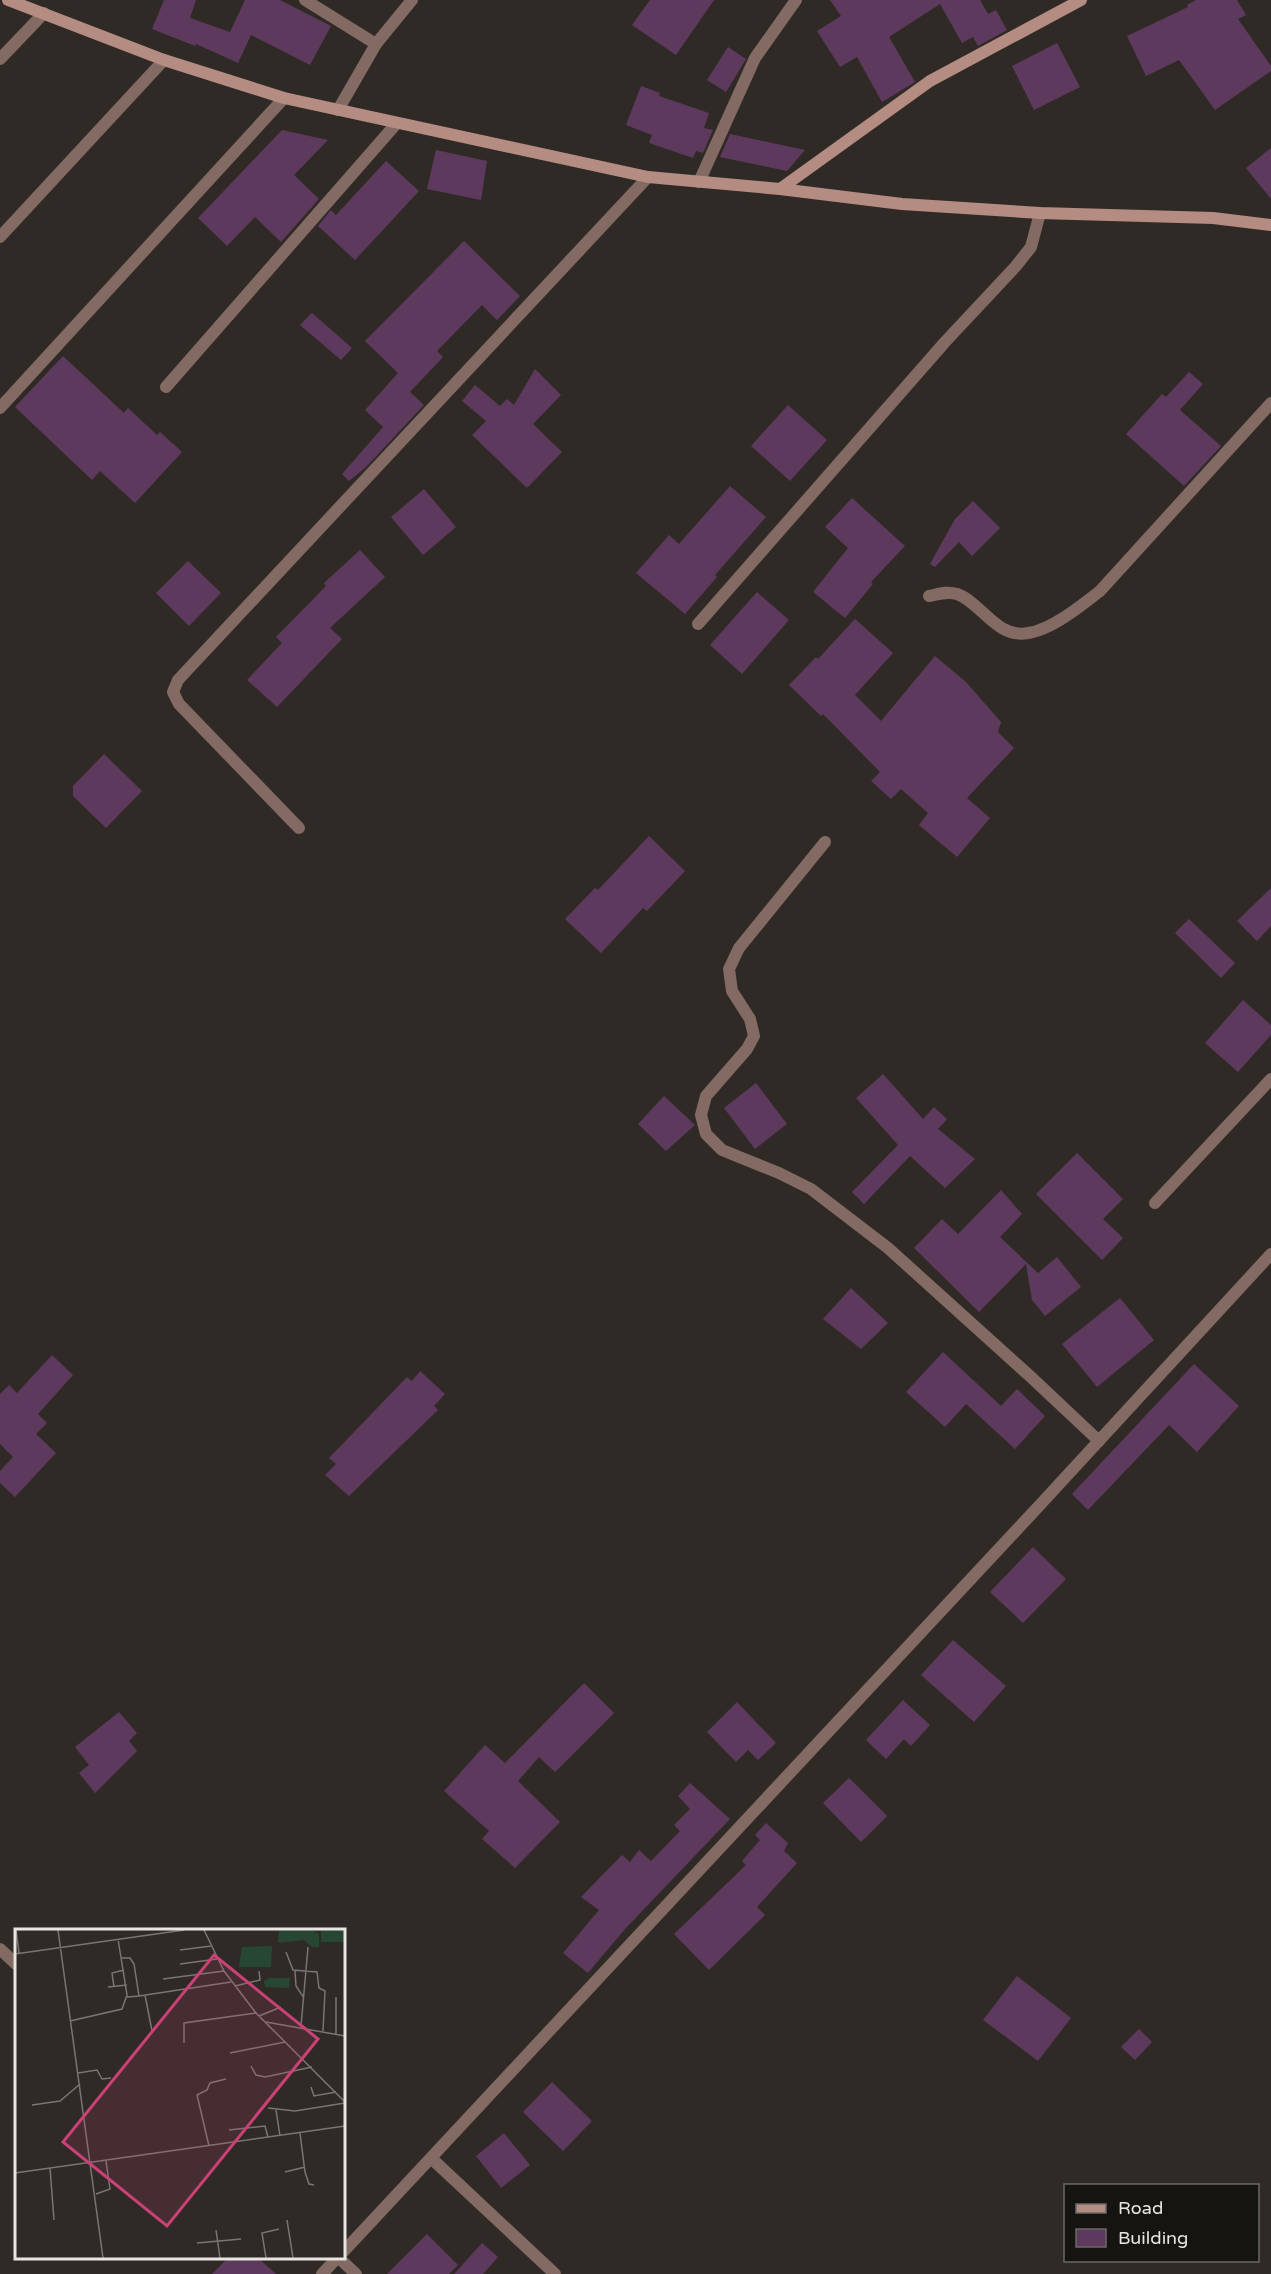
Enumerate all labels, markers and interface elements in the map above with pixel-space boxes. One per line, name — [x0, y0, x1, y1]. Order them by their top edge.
inset map — [15, 1929, 345, 2259]
legend — [1064, 2184, 1259, 2262]
text: Road — [1118, 2197, 1163, 2219]
text: Building — [1118, 2227, 1188, 2249]

